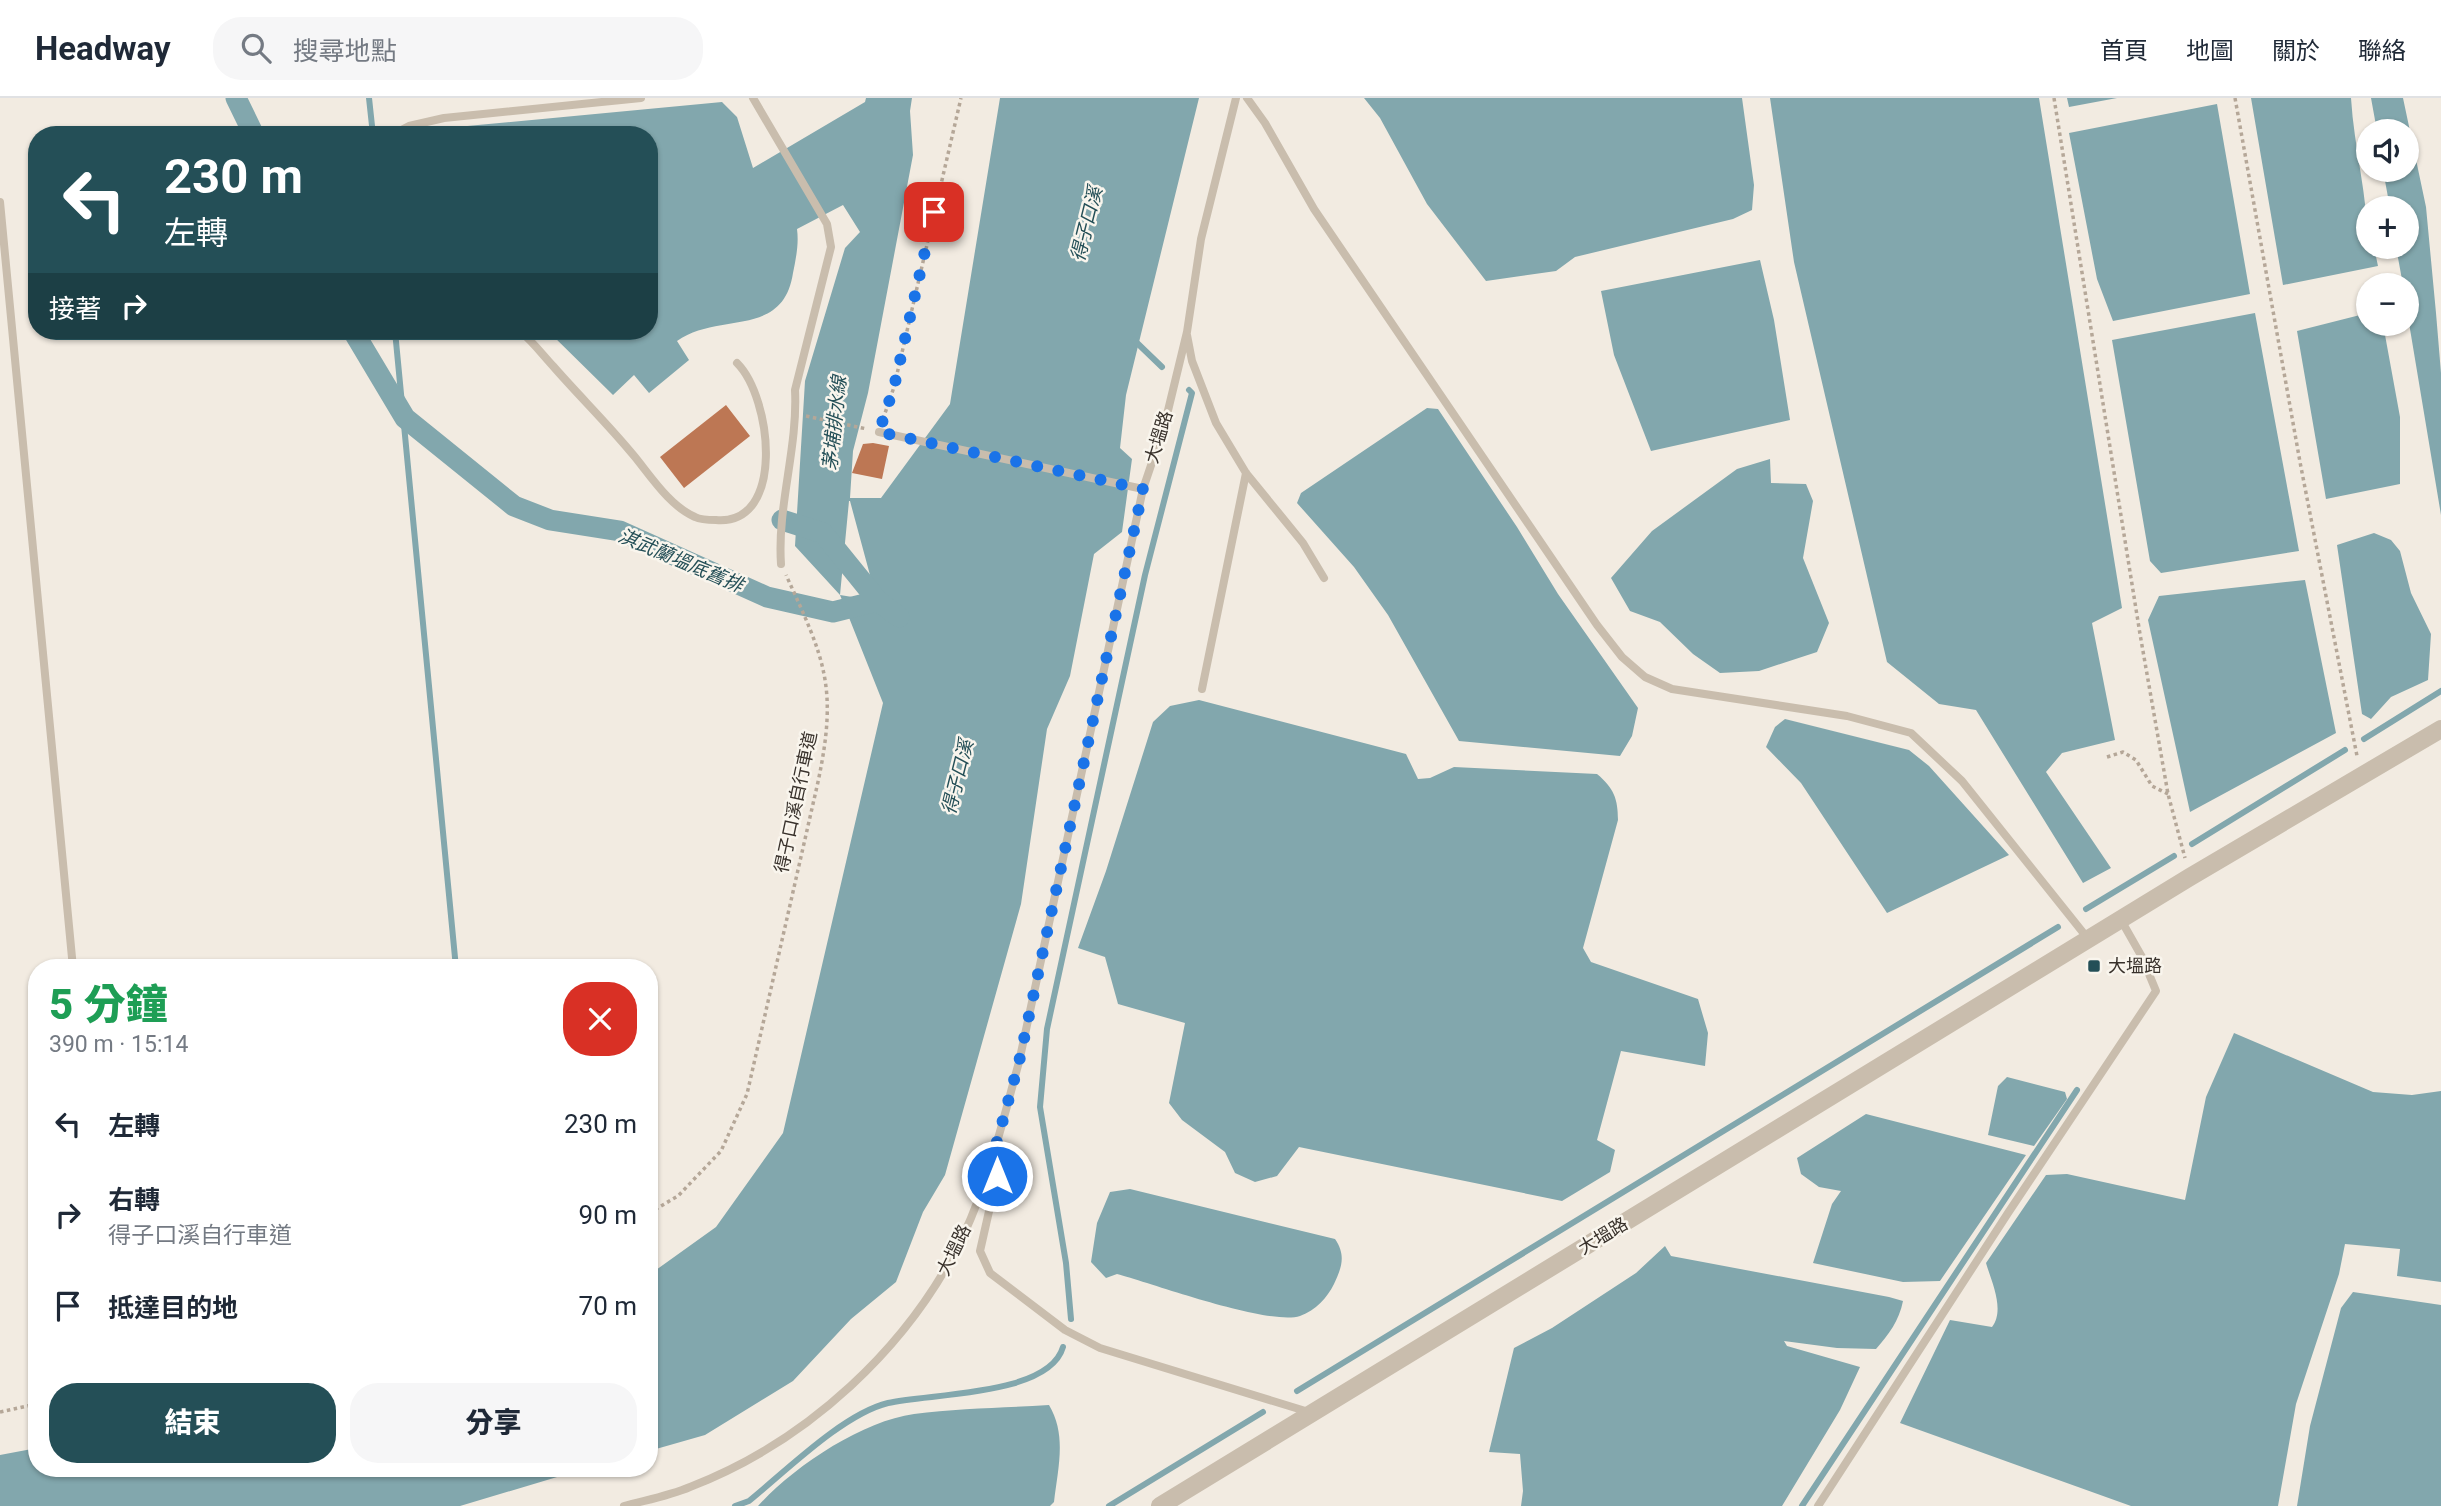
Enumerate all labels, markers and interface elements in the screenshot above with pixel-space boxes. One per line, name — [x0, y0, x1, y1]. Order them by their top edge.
search box — [213, 17, 703, 80]
text: Headway — [35, 29, 171, 68]
icon: search — [237, 29, 275, 67]
text: 搜尋地點 — [293, 36, 397, 66]
text: 首頁 — [2100, 37, 2148, 65]
text: 地圖 — [2186, 37, 2234, 65]
text: 關於 — [2272, 37, 2320, 65]
text: 聯絡 — [2358, 37, 2406, 65]
map controls — [2356, 119, 2419, 336]
button: sound — [2356, 119, 2419, 182]
text: 230 m — [164, 148, 303, 205]
icon: left — [49, 154, 140, 245]
pin — [904, 182, 964, 242]
water label: 得子口溪 — [1066, 182, 1108, 264]
icon: arrive — [915, 193, 953, 231]
button: + — [2356, 196, 2419, 259]
text: 左轉 — [164, 214, 228, 252]
button: − — [2356, 273, 2419, 336]
icon: right — [115, 287, 153, 325]
text: 接著 — [49, 294, 101, 324]
water label: 茅埔排水線 — [818, 373, 851, 472]
street label: 大塭路 — [1141, 408, 1176, 466]
water label: 淇武蘭塭底舊排 — [615, 524, 749, 598]
street label: 得子口溪自行車道 — [770, 729, 821, 875]
water label: 得子口溪 — [937, 735, 979, 817]
place label: 大塭路 — [2108, 955, 2162, 976]
marker: 大塭路 — [2086, 958, 2102, 974]
text: 5 分鐘 — [49, 980, 168, 1029]
button: close — [563, 982, 637, 1056]
text: 390 m · 15:14 — [49, 1031, 188, 1058]
icon: left — [49, 1105, 87, 1143]
text: 230 m — [564, 1109, 637, 1139]
text: 左轉 — [108, 1111, 160, 1141]
position arrow — [960, 1139, 1034, 1213]
text: 右轉 — [108, 1185, 160, 1215]
icon: right — [49, 1196, 87, 1234]
text: 90 m — [579, 1200, 637, 1230]
street label: 大塭路 — [1574, 1213, 1631, 1258]
street label: 大塭路 — [932, 1221, 975, 1279]
text: 得子口溪自行車道 — [108, 1222, 292, 1249]
icon: arrive — [49, 1287, 87, 1325]
text: 70 m — [579, 1291, 637, 1321]
text: 抵達目的地 — [108, 1293, 238, 1323]
button: 結束 — [49, 1383, 336, 1463]
button: 分享 — [350, 1383, 637, 1463]

